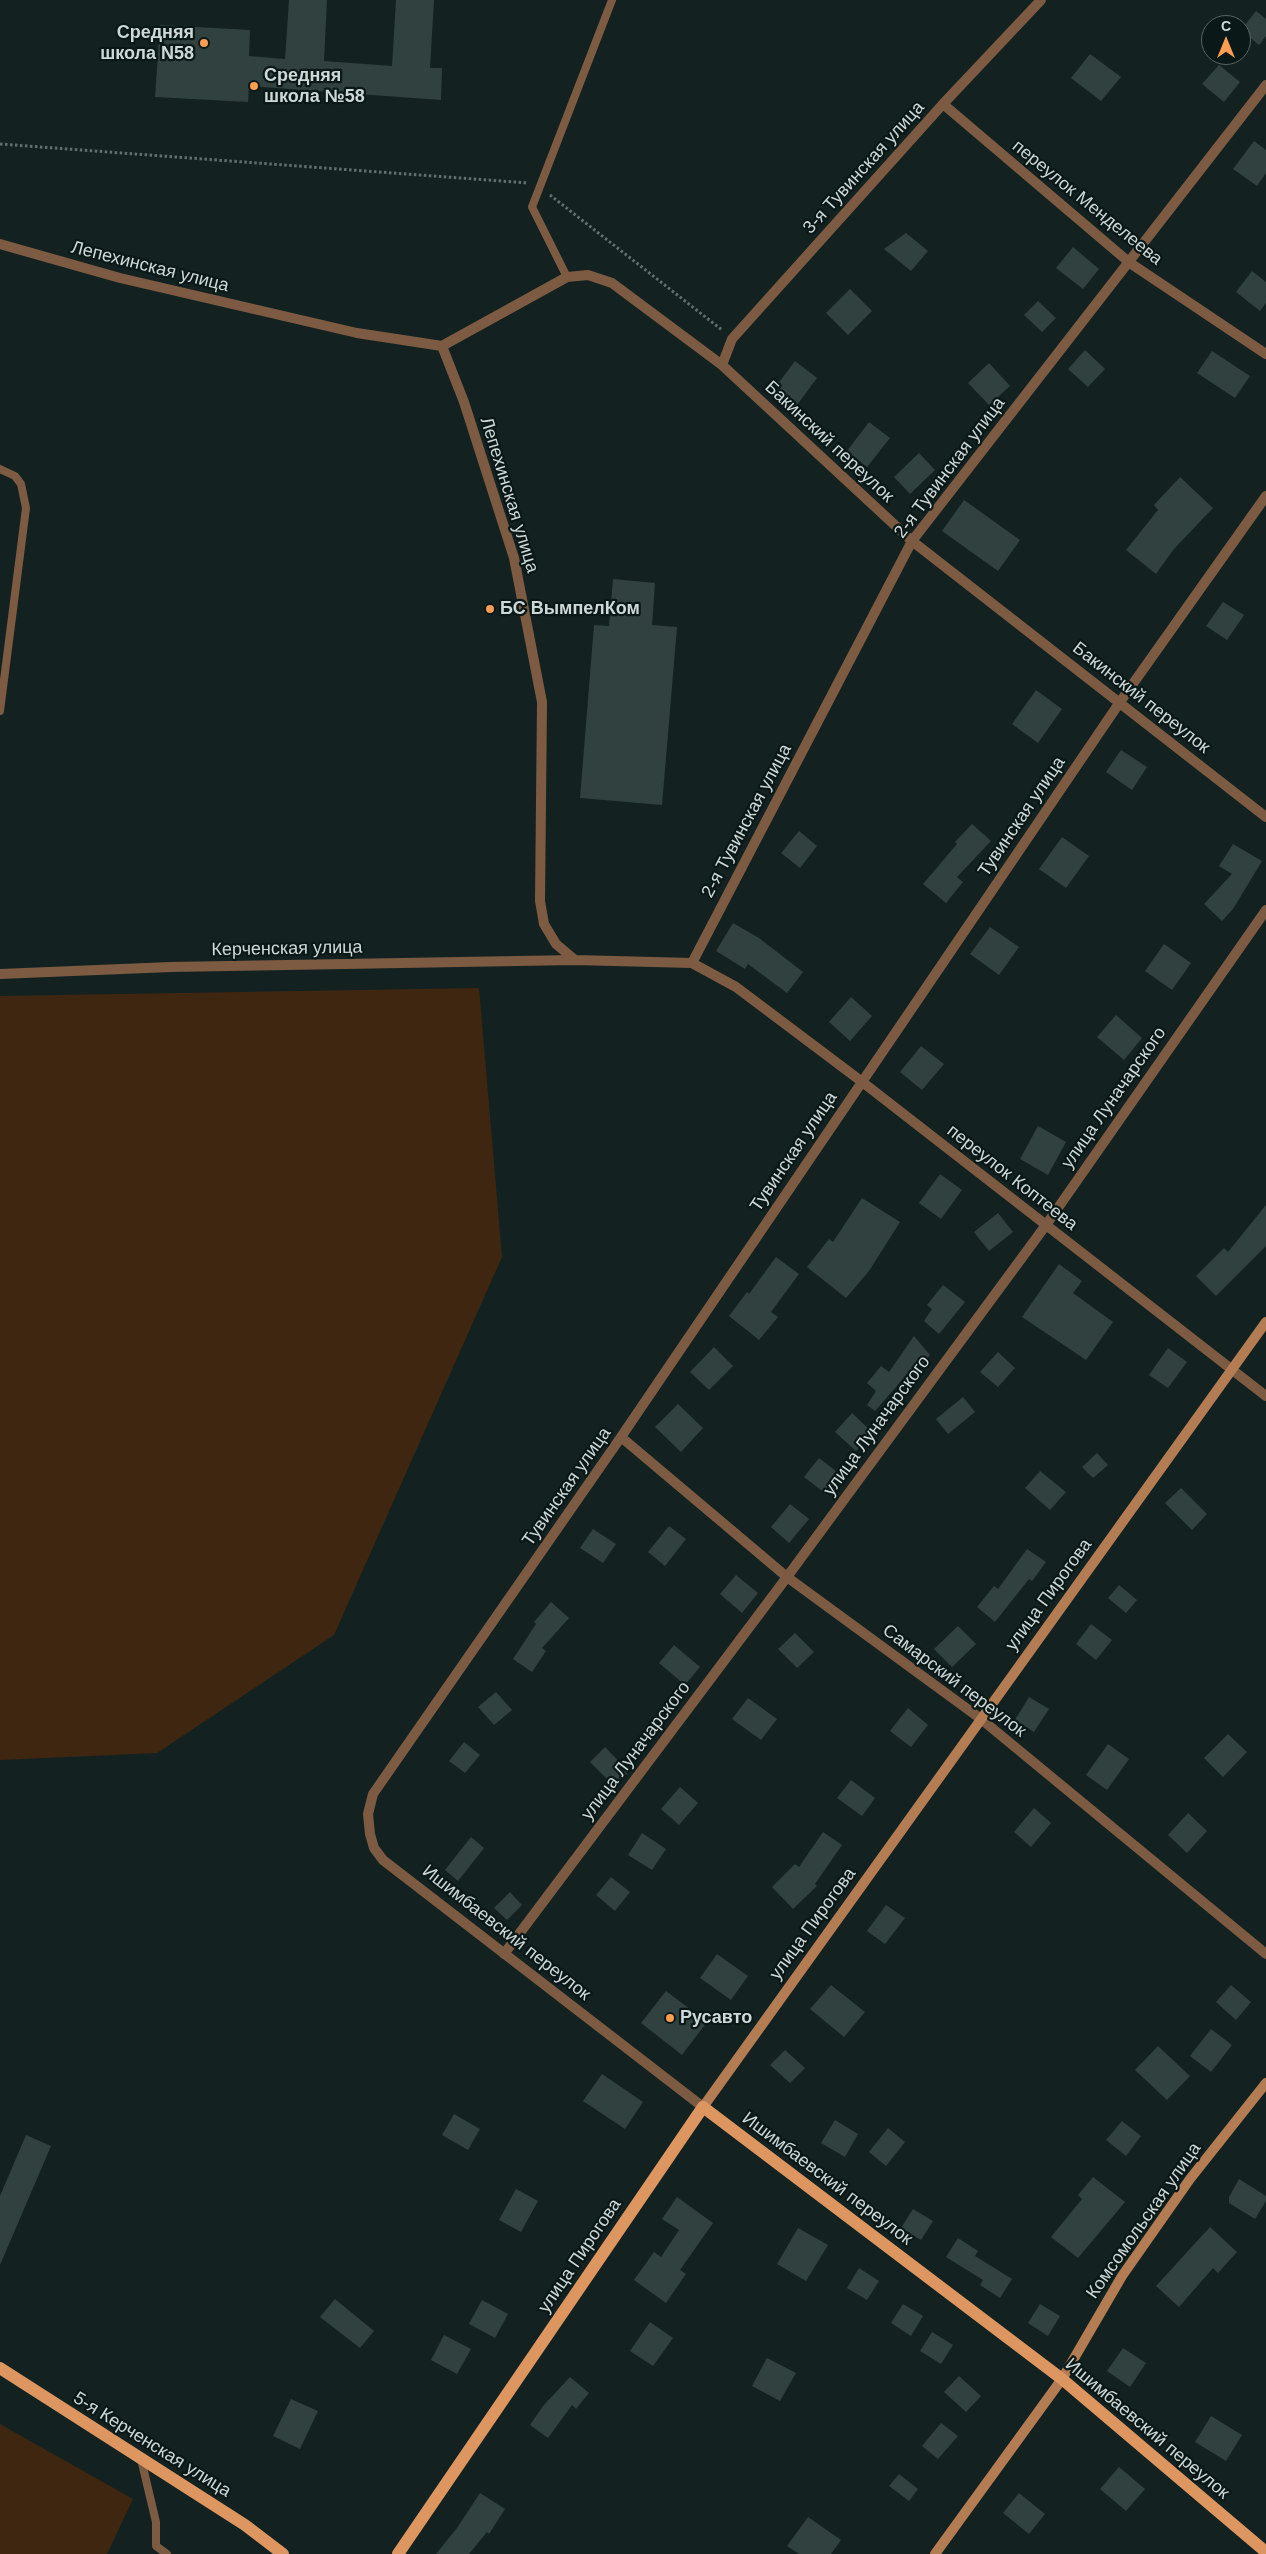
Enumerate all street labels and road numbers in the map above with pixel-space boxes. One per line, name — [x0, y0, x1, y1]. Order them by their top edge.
street label: 3-я Тувинская улица — [799, 97, 929, 239]
street label: переулок Менделеева — [1008, 136, 1166, 270]
street label: Лепехинская улица — [69, 237, 231, 297]
street label: Бакинский переулок — [760, 377, 898, 507]
street label: 2-я Тувинская улица — [890, 393, 1010, 543]
street label: Лепехинская улица — [475, 415, 543, 575]
street label: Бакинский переулок — [1068, 638, 1214, 758]
street label: 2-я Тувинская улица — [697, 741, 797, 901]
street label: Тувинская улица — [974, 753, 1070, 881]
street label: Керченская улица — [211, 937, 363, 961]
street label: улица Луначарского — [1057, 1023, 1171, 1173]
street label: Тувинская улица — [746, 1088, 842, 1216]
street label: переулок Коптеева — [943, 1120, 1081, 1236]
street label: улица Луначарского — [819, 1352, 935, 1500]
street label: Тувинская улица — [518, 1423, 616, 1551]
street label: улица Пирогова — [1001, 1535, 1097, 1655]
street label: Самарский переулок — [878, 1620, 1030, 1742]
street label: улица Луначарского — [577, 1678, 695, 1824]
street label: Ишимбаевский переулок — [418, 1861, 594, 2005]
street label: улица Пирогова — [765, 1864, 861, 1984]
street label: Ишимбаевский переулок — [738, 2108, 916, 2250]
street label: Комсомольская улица — [1082, 2139, 1206, 2303]
street label: улица Пирогова — [534, 2195, 626, 2317]
street label: Ишимбаевский переулок — [1061, 2354, 1233, 2504]
street label: 5-я Керченская улица — [69, 2388, 235, 2502]

